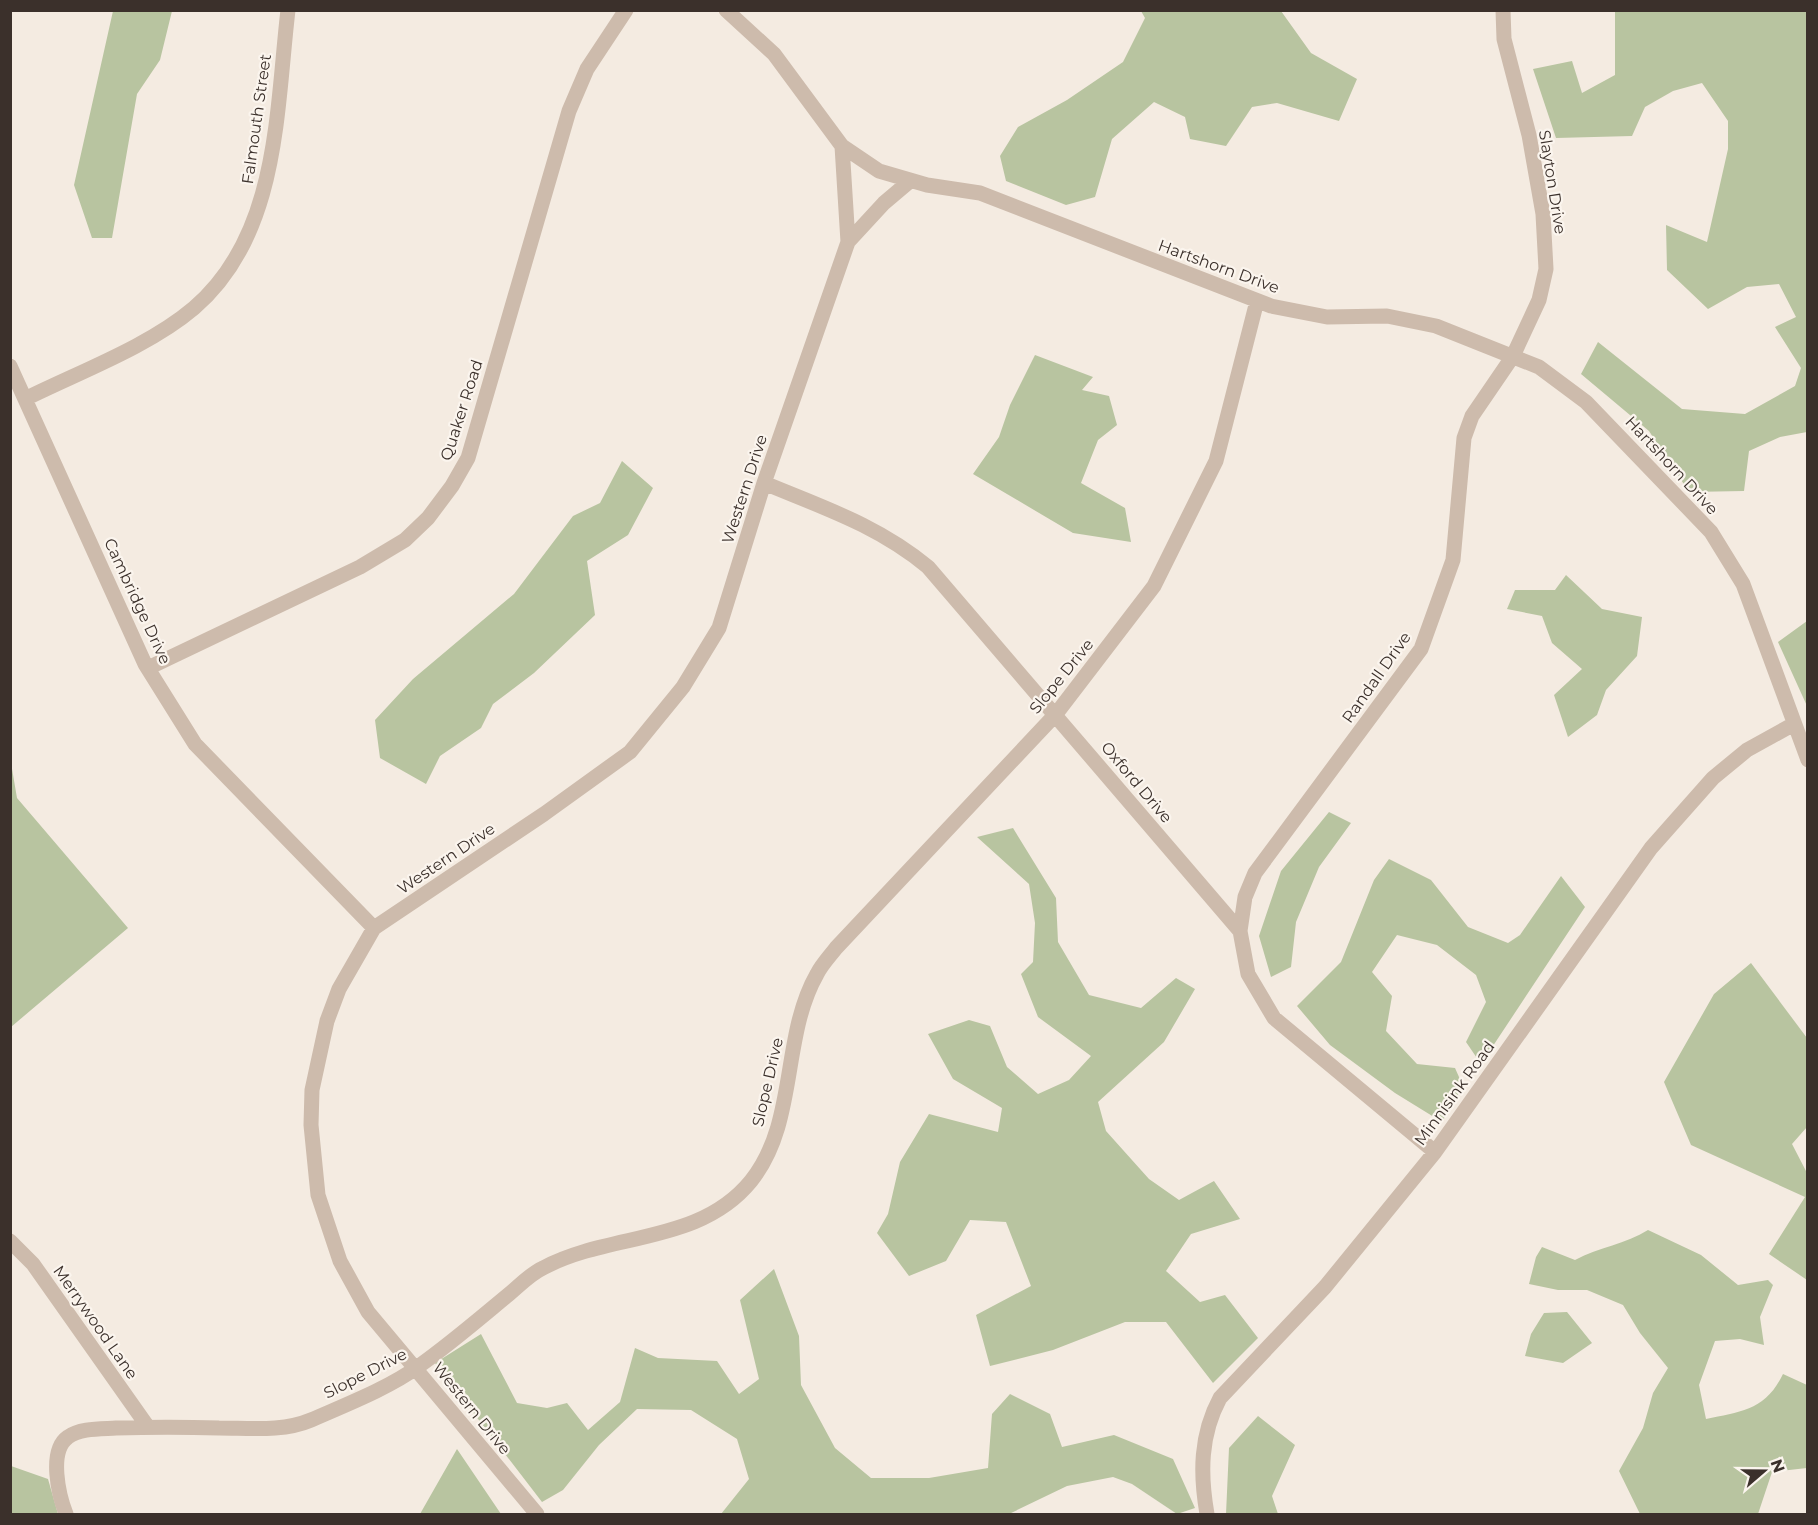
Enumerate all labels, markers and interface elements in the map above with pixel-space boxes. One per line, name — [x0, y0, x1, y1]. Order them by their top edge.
street label: Falmouth Street — [238, 52, 275, 185]
street label: Slayton Drive — [1535, 129, 1570, 236]
street label: Hartshorn Drive — [1156, 236, 1282, 297]
street label: Quaker Road — [436, 357, 487, 463]
street label: Hartshorn Drive — [1621, 412, 1722, 518]
street label: Western Drive — [718, 432, 771, 546]
street label: Cambridge Drive — [100, 535, 175, 667]
street label: Randall Drive — [1338, 628, 1415, 726]
street label: Slope Drive — [1025, 635, 1097, 718]
street label: Oxford Drive — [1097, 738, 1176, 827]
street label: Western Drive — [394, 819, 499, 898]
street label: Slope Drive — [748, 1036, 787, 1128]
street label: Minnisink Road — [1410, 1038, 1499, 1149]
street label: Merrywood Lane — [49, 1262, 142, 1383]
street label: Slope Drive — [320, 1344, 410, 1403]
street label: Western Drive — [429, 1358, 515, 1458]
north arrow — [1734, 1441, 1794, 1501]
text: N — [1766, 1457, 1789, 1475]

